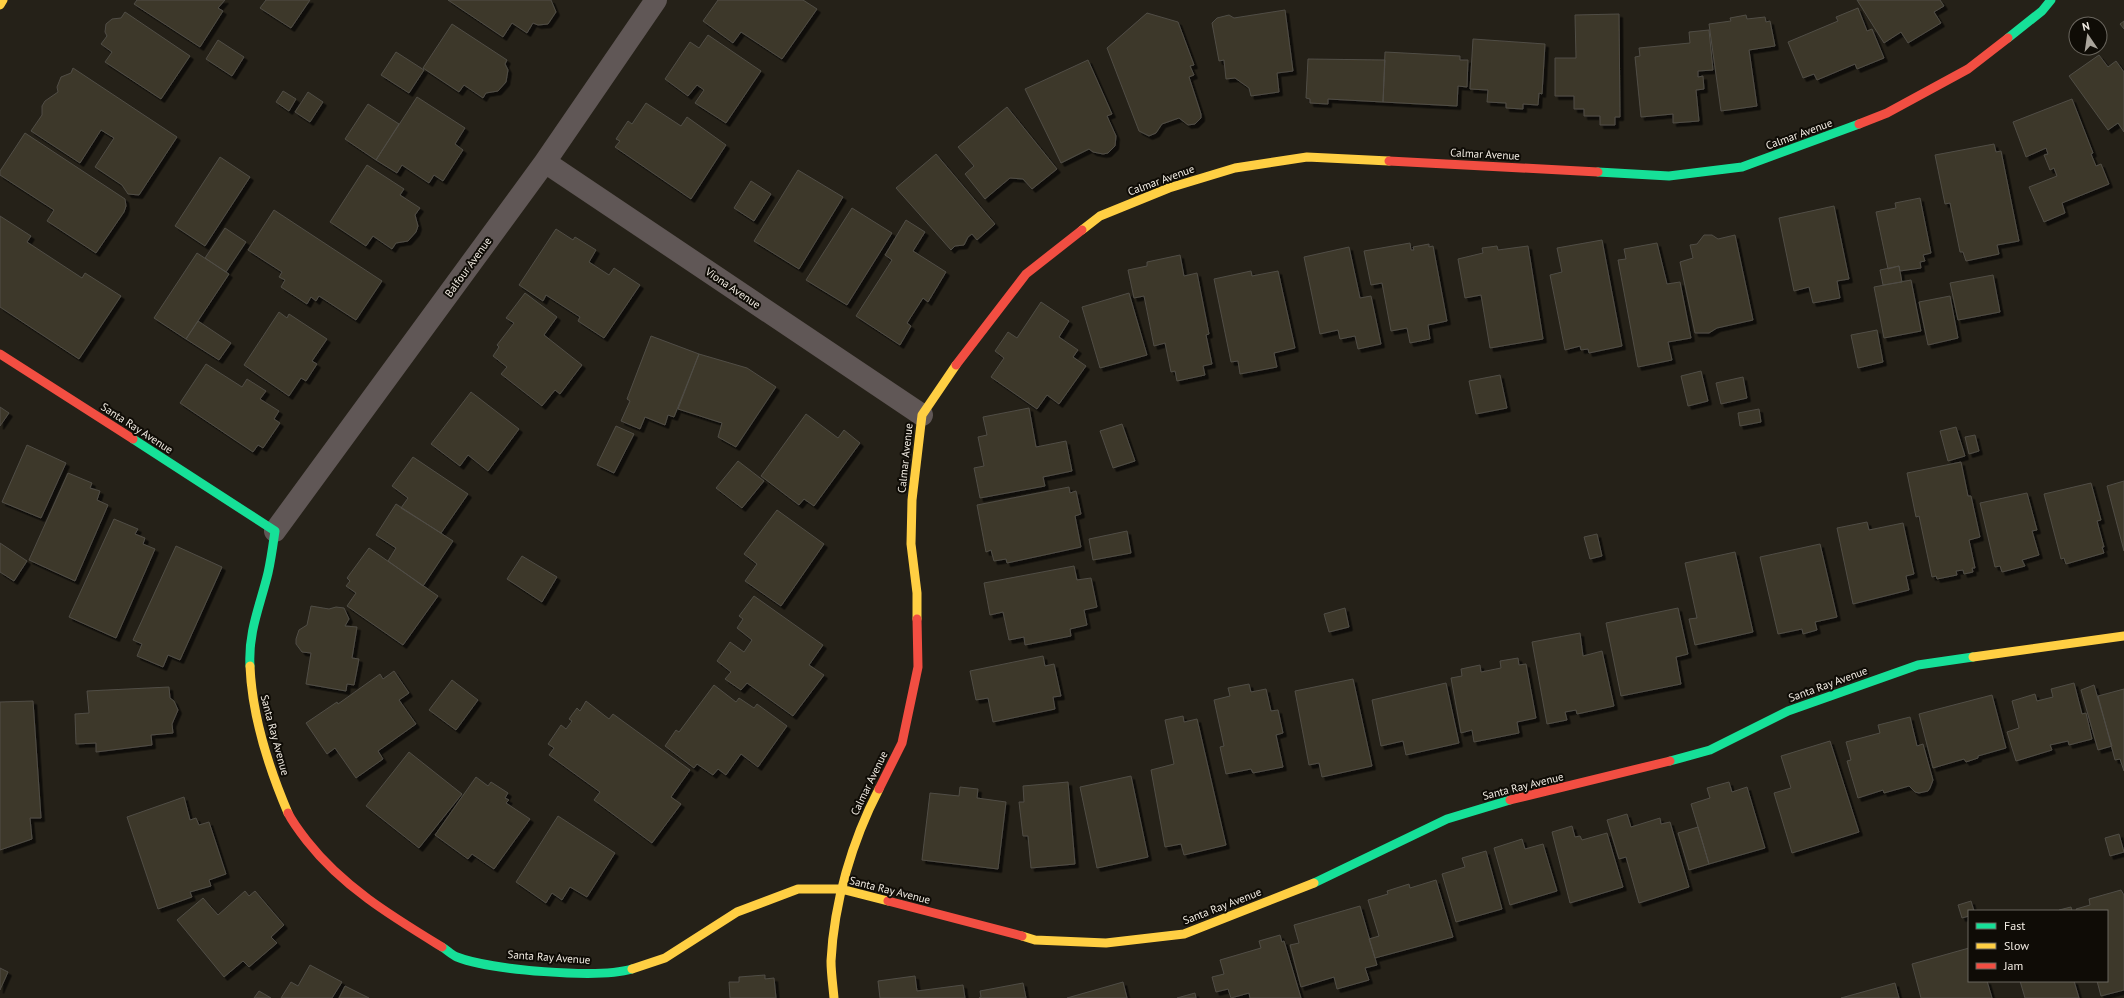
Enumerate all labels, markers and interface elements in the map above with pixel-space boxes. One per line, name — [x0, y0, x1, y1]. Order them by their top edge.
north arrow — [2068, 16, 2108, 56]
text: N — [2081, 19, 2091, 34]
street label: Calmar Avenue — [1764, 115, 1835, 153]
street label: Calmar Avenue — [1450, 145, 1521, 163]
street label: Calmar Avenue — [1126, 161, 1197, 199]
street label: Balfour Avenue — [441, 234, 495, 300]
street label: Viona Avenue — [702, 264, 764, 312]
street label: Santa Ray Avenue — [98, 400, 176, 457]
street label: Calmar Avenue — [894, 422, 916, 493]
street label: Santa Ray Avenue — [1787, 663, 1870, 705]
street label: Santa Ray Avenue — [257, 693, 293, 777]
street label: Calmar Avenue — [847, 748, 891, 817]
street label: Santa Ray Avenue — [1481, 769, 1565, 803]
street label: Santa Ray Avenue — [848, 873, 932, 907]
street label: Santa Ray Avenue — [1181, 884, 1264, 927]
legend — [1968, 910, 2108, 982]
text: Fast — [2004, 918, 2025, 933]
text: Slow — [2004, 938, 2029, 953]
street label: Santa Ray Avenue — [507, 947, 591, 967]
text: Jam — [2003, 958, 2023, 973]

